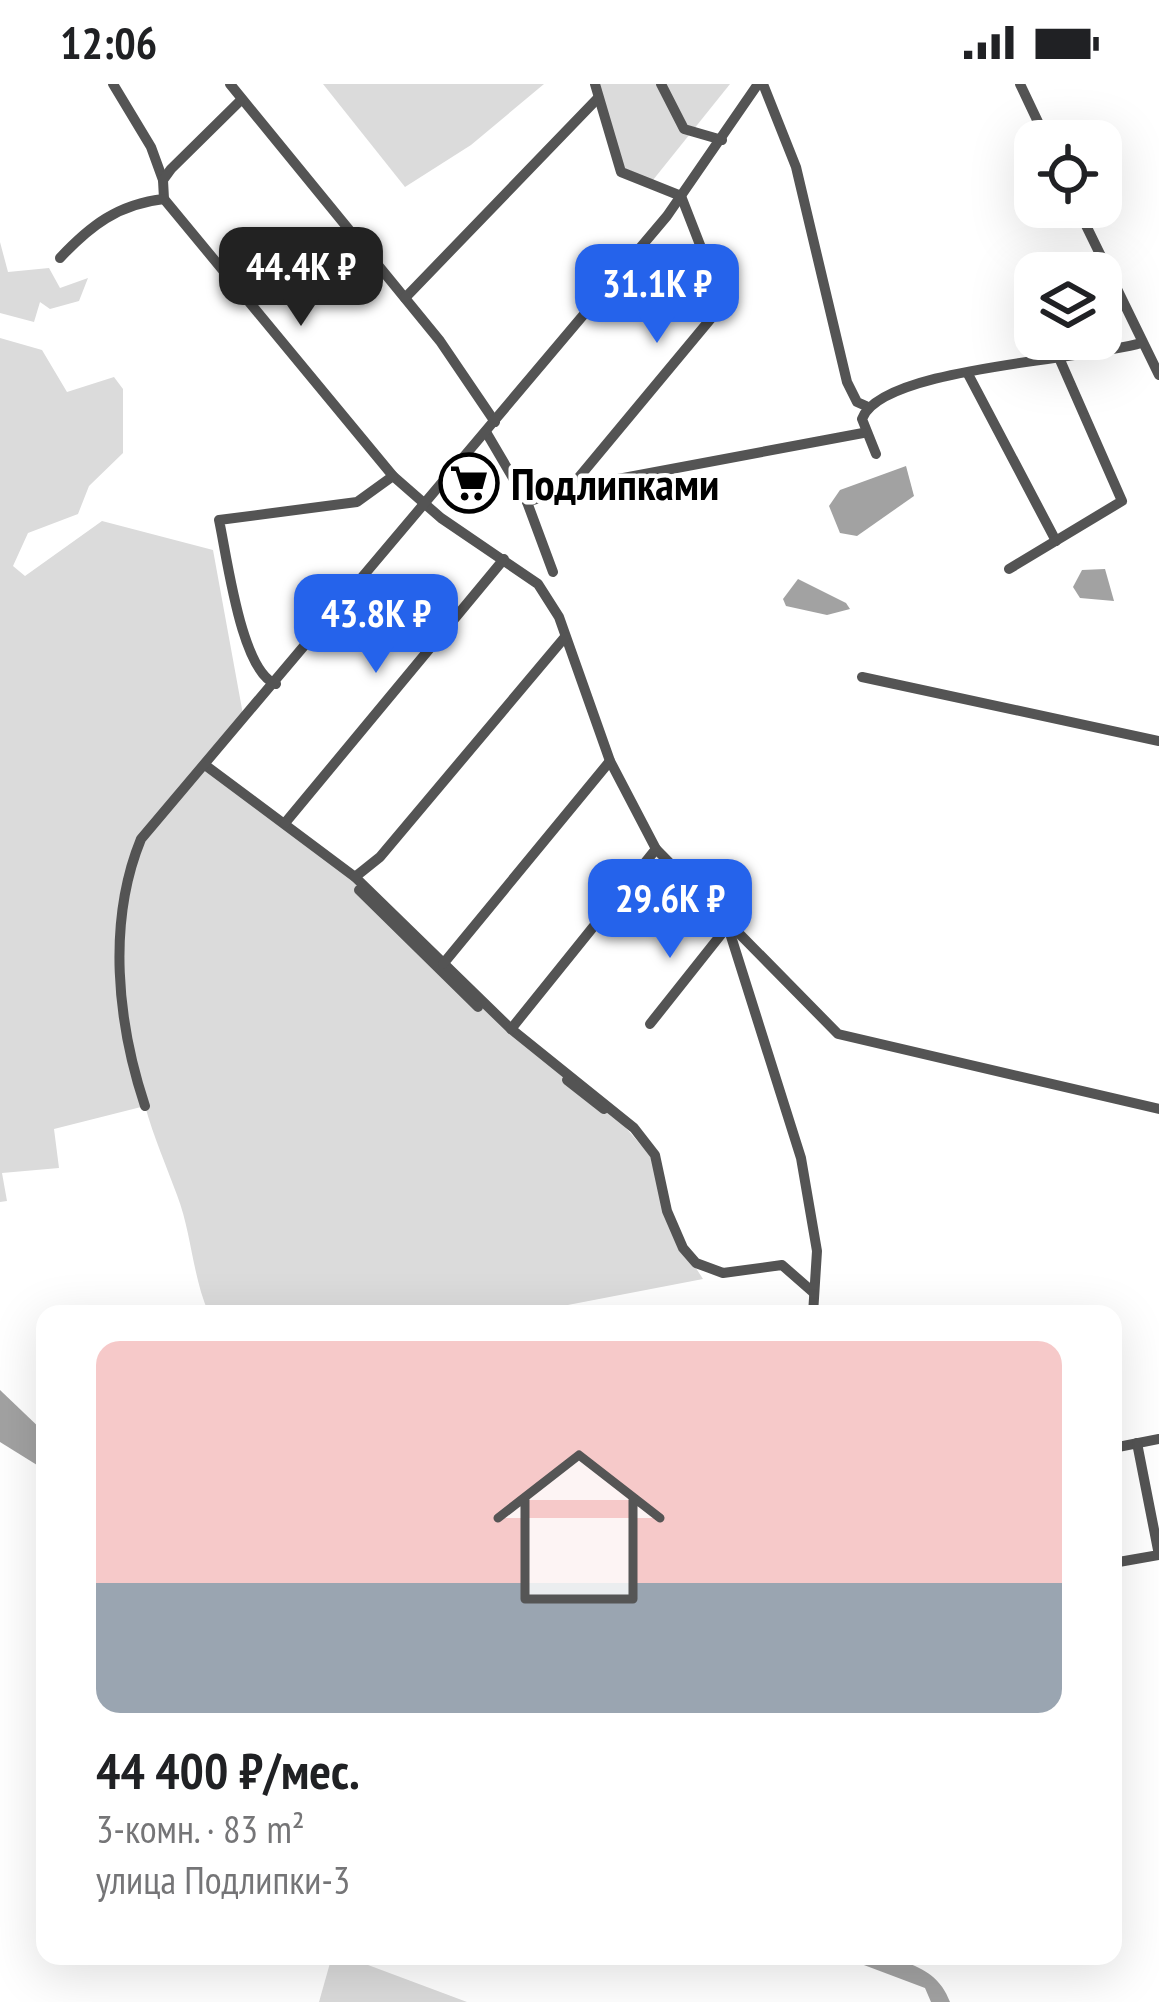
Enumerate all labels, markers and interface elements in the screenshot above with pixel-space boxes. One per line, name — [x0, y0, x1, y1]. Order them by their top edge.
text: 12:06 — [60, 13, 157, 71]
map controls — [1014, 120, 1122, 360]
button: locate — [1014, 120, 1122, 228]
pin: 44.4K ₽ — [190, 227, 412, 329]
text: 44.4K ₽ — [246, 240, 356, 291]
pin: 31.1K ₽ — [546, 244, 768, 346]
button: layers — [1014, 252, 1122, 360]
text: 31.1K ₽ — [602, 257, 712, 308]
supermarket icon: Подлипками — [438, 452, 500, 514]
place label: Подлипками — [511, 454, 719, 512]
pin: 43.8K ₽ — [265, 574, 487, 676]
text: 43.8K ₽ — [321, 587, 431, 638]
pin: 29.6K ₽ — [559, 859, 781, 961]
text: 29.6K ₽ — [615, 872, 725, 923]
icon: home — [471, 1419, 687, 1635]
text: 44 400 ₽/мес. — [96, 1737, 360, 1803]
text: 3-комн. · 83 m² — [96, 1803, 305, 1854]
text: улица Подлипки-3 — [96, 1854, 350, 1905]

